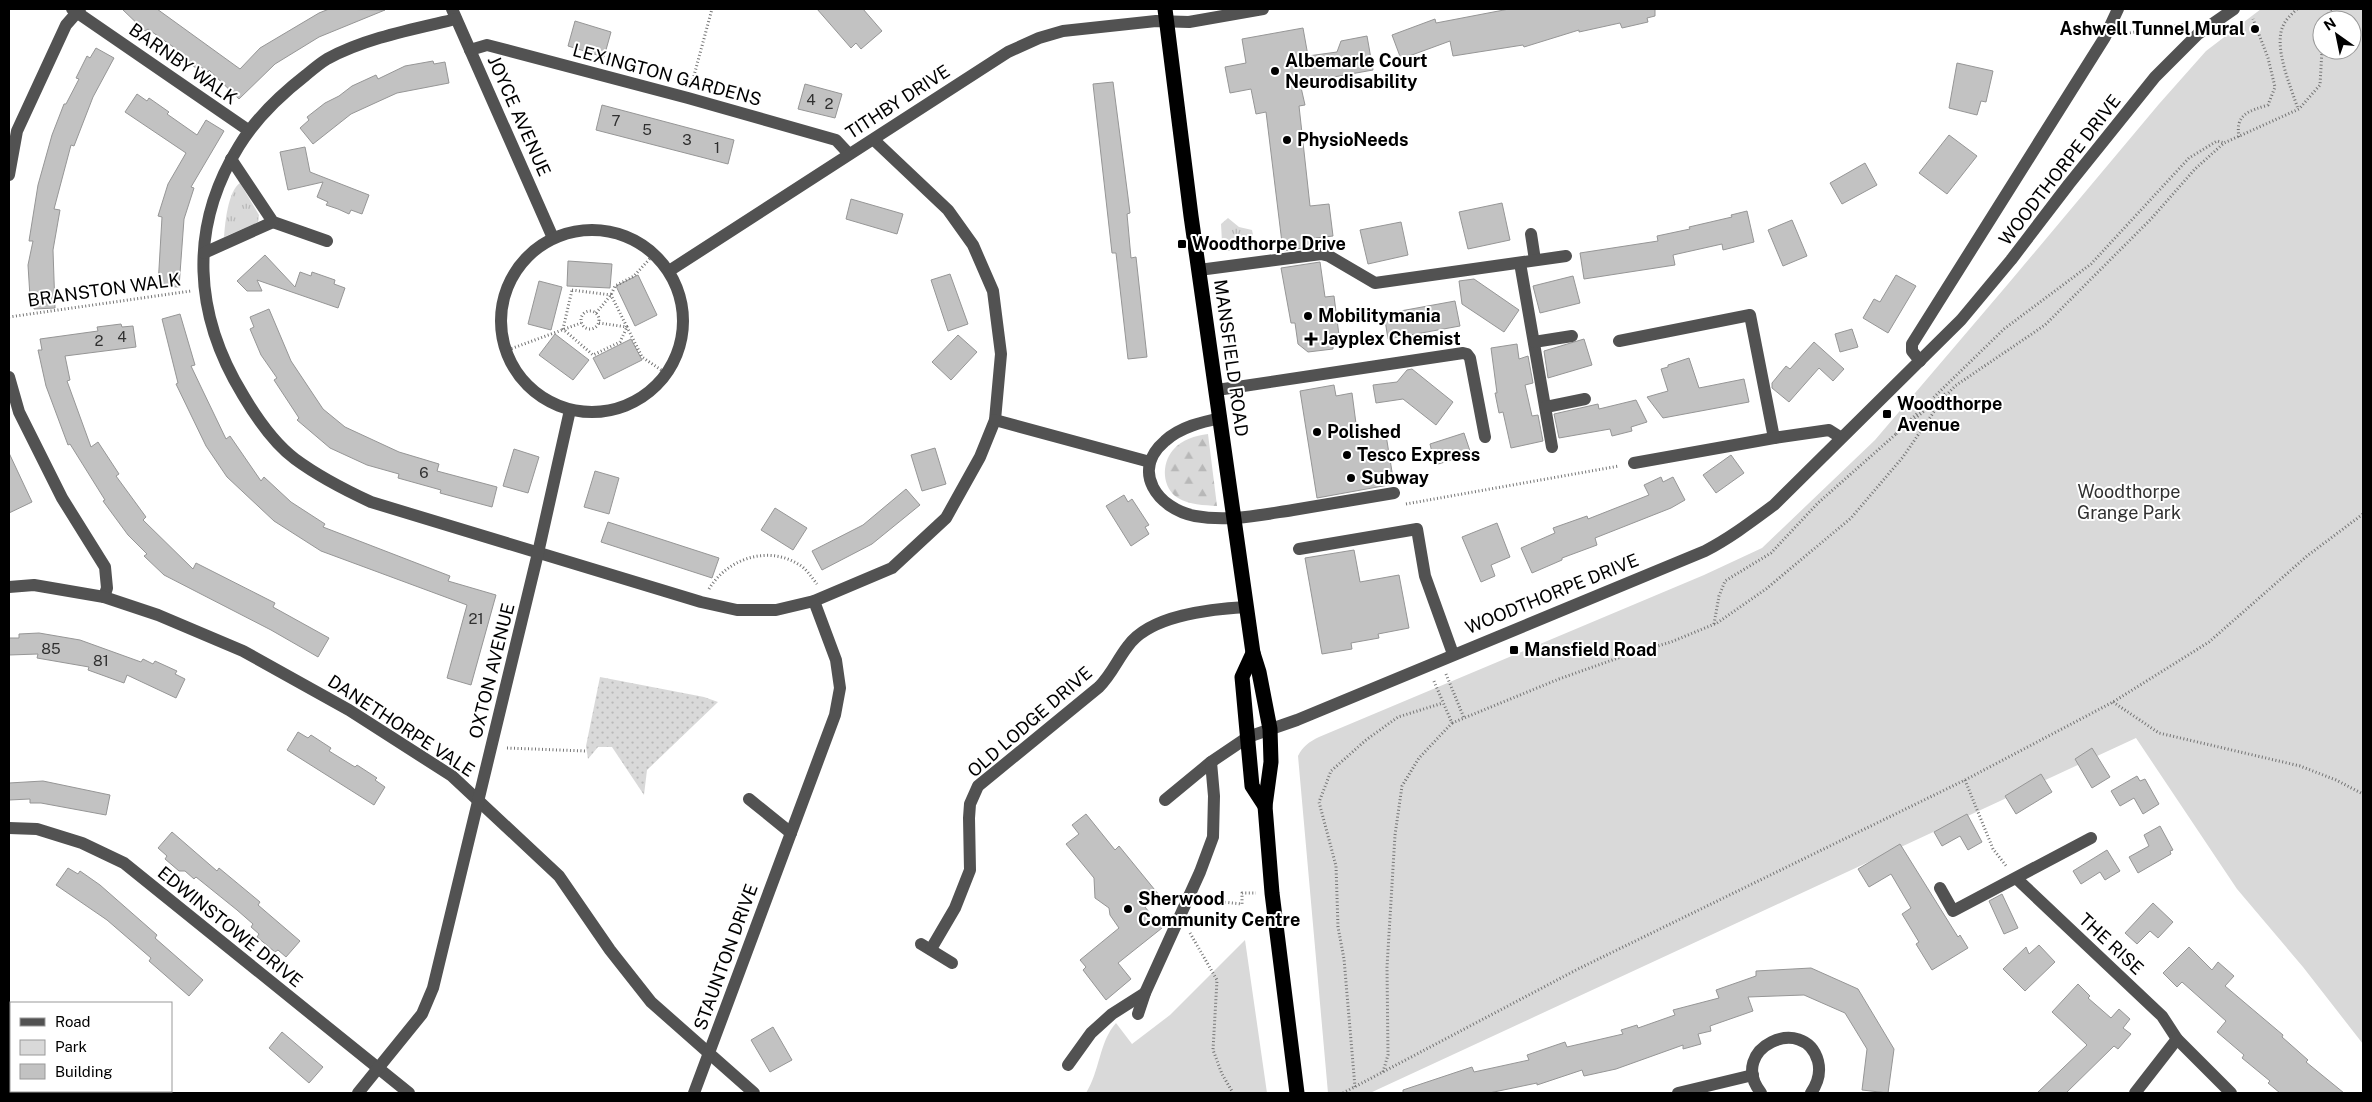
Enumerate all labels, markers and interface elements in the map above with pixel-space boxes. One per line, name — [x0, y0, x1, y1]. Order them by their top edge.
north arrow — [2312, 10, 2362, 60]
text: N — [2321, 14, 2339, 34]
place label: Ashwell Tunnel Mural — [2059, 18, 2245, 39]
street label: BARNBY WALK — [125, 19, 241, 109]
marker: Ashwell Tunnel Mural — [2249, 23, 2261, 35]
street label: LEXINGTON GARDENS — [570, 39, 764, 110]
place label: Albemarle Court Neurodisability — [1285, 50, 1428, 92]
street label: JOYCE AVENUE — [484, 52, 555, 179]
street label: TITHBY DRIVE — [842, 60, 954, 143]
marker: Albemarle Court Neurodisability — [1269, 65, 1281, 77]
street label: WOODTHORPE DRIVE — [1994, 90, 2125, 249]
house number: 4 — [806, 91, 816, 108]
house number: 2 — [825, 95, 834, 112]
house number: 7 — [611, 112, 621, 129]
house number: 5 — [642, 121, 652, 138]
place label: PhysioNeeds — [1297, 129, 1408, 150]
house number: 3 — [682, 131, 692, 148]
marker: PhysioNeeds — [1281, 134, 1293, 146]
house number: 1 — [714, 139, 720, 156]
place label: Woodthorpe Drive — [1192, 233, 1346, 254]
marker: Woodthorpe Drive — [1176, 238, 1188, 250]
street label: BRANSTON WALK — [26, 268, 182, 311]
street label: MANSFIELD ROAD — [1210, 278, 1253, 438]
place label: Mobilitymania — [1318, 305, 1441, 326]
marker: Mobilitymania — [1302, 310, 1314, 322]
house number: 4 — [117, 328, 127, 345]
place label: Jayplex Chemist — [1321, 328, 1461, 349]
house number: 2 — [95, 332, 104, 349]
marker: Jayplex Chemist — [1305, 333, 1317, 345]
place label: Woodthorpe Avenue — [1897, 393, 2002, 435]
marker: Woodthorpe Avenue — [1881, 408, 1893, 420]
place label: Polished — [1327, 421, 1401, 442]
marker: Polished — [1311, 426, 1323, 438]
place label: Tesco Express — [1357, 444, 1480, 465]
marker: Tesco Express — [1341, 449, 1353, 461]
house number: 6 — [419, 464, 429, 481]
place label: Subway — [1361, 467, 1429, 488]
marker: Subway — [1345, 472, 1357, 484]
park label: Woodthorpe Grange Park — [2077, 481, 2181, 523]
street label: WOODTHORPE DRIVE — [1462, 549, 1642, 638]
street label: OXTON AVENUE — [465, 601, 518, 741]
house number: 21 — [468, 610, 484, 627]
place label: Mansfield Road — [1524, 639, 1657, 660]
house number: 85 — [41, 640, 61, 657]
marker: Mansfield Road — [1508, 644, 1520, 656]
house number: 81 — [93, 652, 109, 669]
street label: OLD LODGE DRIVE — [963, 662, 1096, 781]
street label: DANETHORPE VALE — [324, 670, 479, 781]
street label: EDWINSTOWE DRIVE — [154, 862, 307, 991]
street label: STAUNTON DRIVE — [689, 881, 762, 1033]
place label: Sherwood Community Centre — [1138, 888, 1300, 930]
marker: Sherwood Community Centre — [1122, 903, 1134, 915]
street label: THE RISE — [2075, 909, 2148, 979]
legend — [10, 1002, 172, 1092]
text: Road — [55, 1013, 91, 1030]
text: Park — [55, 1038, 87, 1055]
text: Building — [55, 1063, 113, 1080]

